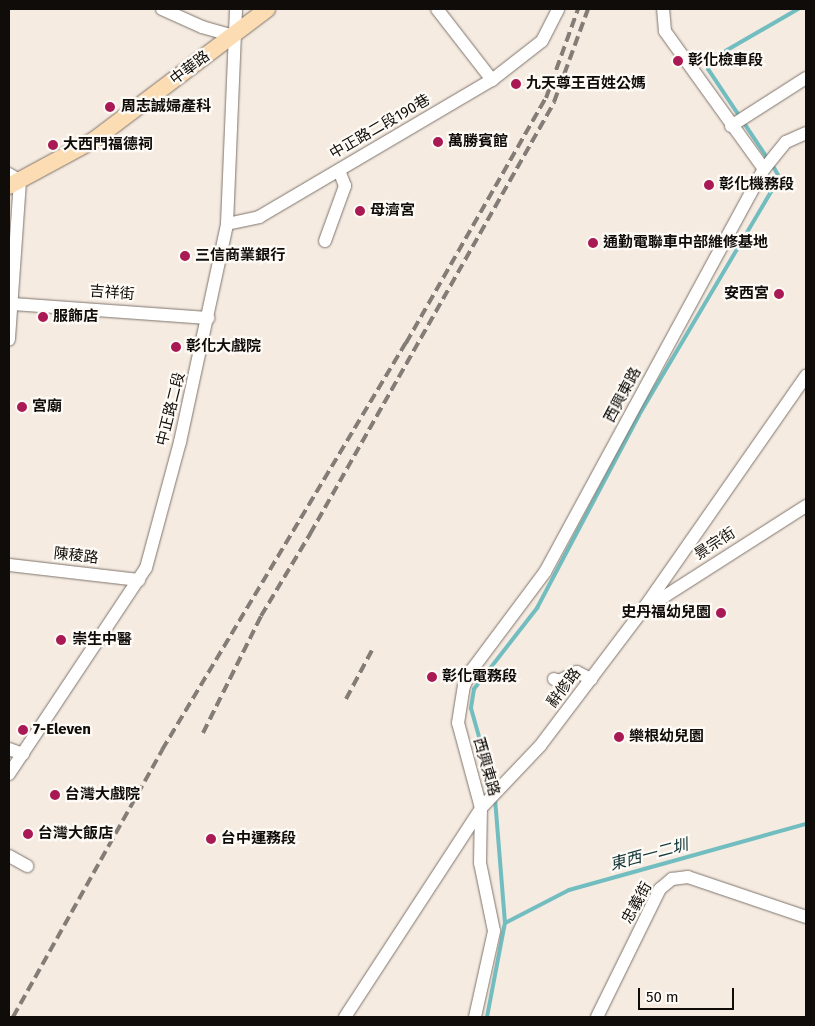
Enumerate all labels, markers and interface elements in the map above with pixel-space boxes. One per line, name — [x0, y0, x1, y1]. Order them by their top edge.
street label: 中華路 — [167, 47, 213, 89]
place label: 彰化檢車段 — [688, 52, 763, 70]
marker: 彰化檢車段 — [672, 55, 684, 67]
place label: 九天尊王百姓公媽 — [526, 75, 646, 93]
marker: 九天尊王百姓公媽 — [510, 78, 522, 90]
street label: 中正路二段190巷 — [327, 91, 433, 163]
place label: 周志誠婦產科 — [121, 98, 211, 116]
marker: 周志誠婦產科 — [103, 100, 117, 114]
place label: 萬勝賓館 — [448, 133, 508, 151]
place label: 大西門福德祠 — [63, 136, 153, 154]
marker: 萬勝賓館 — [432, 136, 444, 148]
marker: 大西門福德祠 — [47, 139, 59, 151]
place label: 彰化機務段 — [719, 176, 794, 194]
marker: 彰化機務段 — [703, 179, 715, 191]
place label: 母濟宮 — [370, 202, 415, 220]
marker: 母濟宮 — [354, 205, 366, 217]
place label: 通勤電聯車中部維修基地 — [603, 234, 768, 252]
marker: 通勤電聯車中部維修基地 — [587, 237, 599, 249]
place label: 三信商業銀行 — [195, 247, 285, 265]
marker: 三信商業銀行 — [179, 250, 191, 262]
street label: 吉祥街 — [89, 282, 135, 304]
place label: 安西宮 — [724, 285, 769, 303]
marker: 安西宮 — [773, 288, 785, 300]
place label: 服飾店 — [53, 308, 98, 326]
marker: 服飾店 — [37, 311, 49, 323]
place label: 彰化大戲院 — [186, 338, 261, 356]
marker: 彰化大戲院 — [170, 341, 182, 353]
street label: 西興東路 — [601, 364, 645, 426]
street label: 中正路二段 — [153, 370, 189, 448]
place label: 宮廟 — [32, 398, 62, 416]
marker: 宮廟 — [16, 401, 28, 413]
street label: 景宗街 — [691, 524, 739, 564]
street label: 陳稜路 — [53, 545, 99, 567]
place label: 史丹福幼兒園 — [621, 604, 711, 622]
marker: 史丹福幼兒園 — [715, 607, 727, 619]
place label: 崇生中醫 — [72, 631, 132, 649]
marker: 崇生中醫 — [54, 633, 68, 647]
street label: 辭修路 — [543, 665, 585, 711]
place label: 彰化電務段 — [442, 668, 517, 686]
marker: 彰化電務段 — [426, 671, 438, 683]
place label: 7-Eleven — [33, 721, 91, 739]
marker: 7-Eleven — [17, 724, 29, 736]
place label: 樂根幼兒園 — [629, 728, 704, 746]
marker: 樂根幼兒園 — [613, 731, 625, 743]
street label: 西興東路 — [469, 736, 503, 798]
place label: 台灣大戲院 — [65, 786, 140, 804]
marker: 台灣大戲院 — [49, 789, 61, 801]
place label: 台灣大飯店 — [38, 825, 113, 843]
marker: 台灣大飯店 — [22, 828, 34, 840]
place label: 台中運務段 — [221, 830, 296, 848]
marker: 台中運務段 — [205, 833, 217, 845]
water label: 東西一二圳 — [608, 835, 690, 875]
street label: 忠義街 — [618, 879, 656, 927]
scale bar — [640, 978, 736, 1010]
text: 50 m — [646, 988, 679, 1006]

